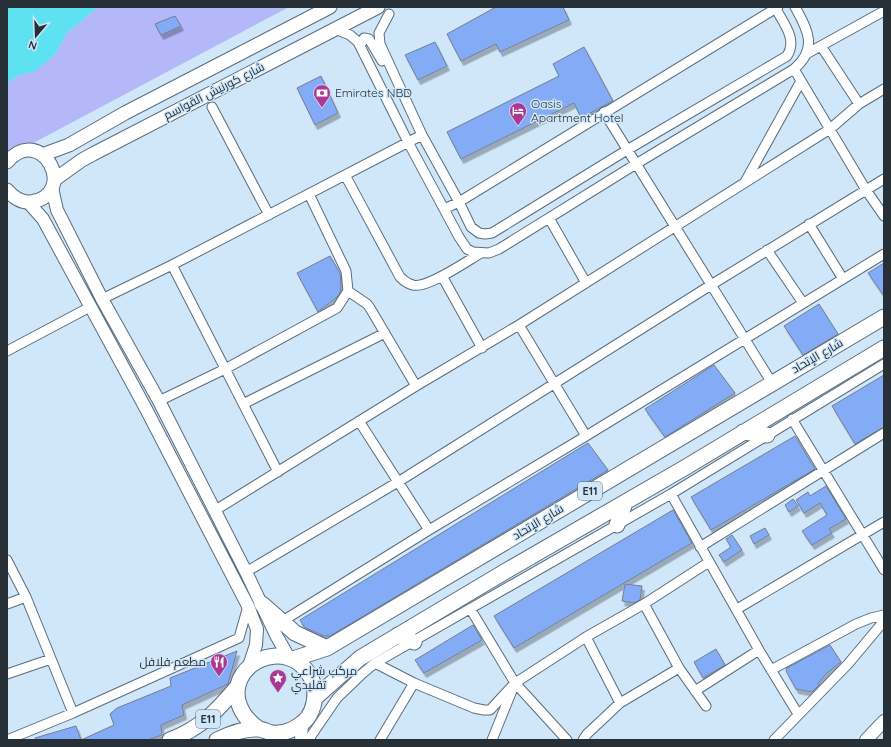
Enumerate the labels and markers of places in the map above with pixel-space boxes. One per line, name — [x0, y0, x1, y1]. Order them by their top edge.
bank icon: Emirates NBD — [312, 83, 332, 108]
place label: Emirates NBD — [335, 85, 412, 100]
place label: Oasis Apartment Hotel — [531, 96, 623, 125]
hotel icon: Oasis Apartment Hotel — [508, 101, 528, 126]
restaurant icon: مطعم فلافل — [209, 652, 229, 677]
place label: مطعم فلافل — [139, 654, 206, 670]
place label: مركب شراعي تقليدي — [291, 663, 357, 695]
place icon: مركب شراعي تقليدي — [268, 668, 288, 693]

